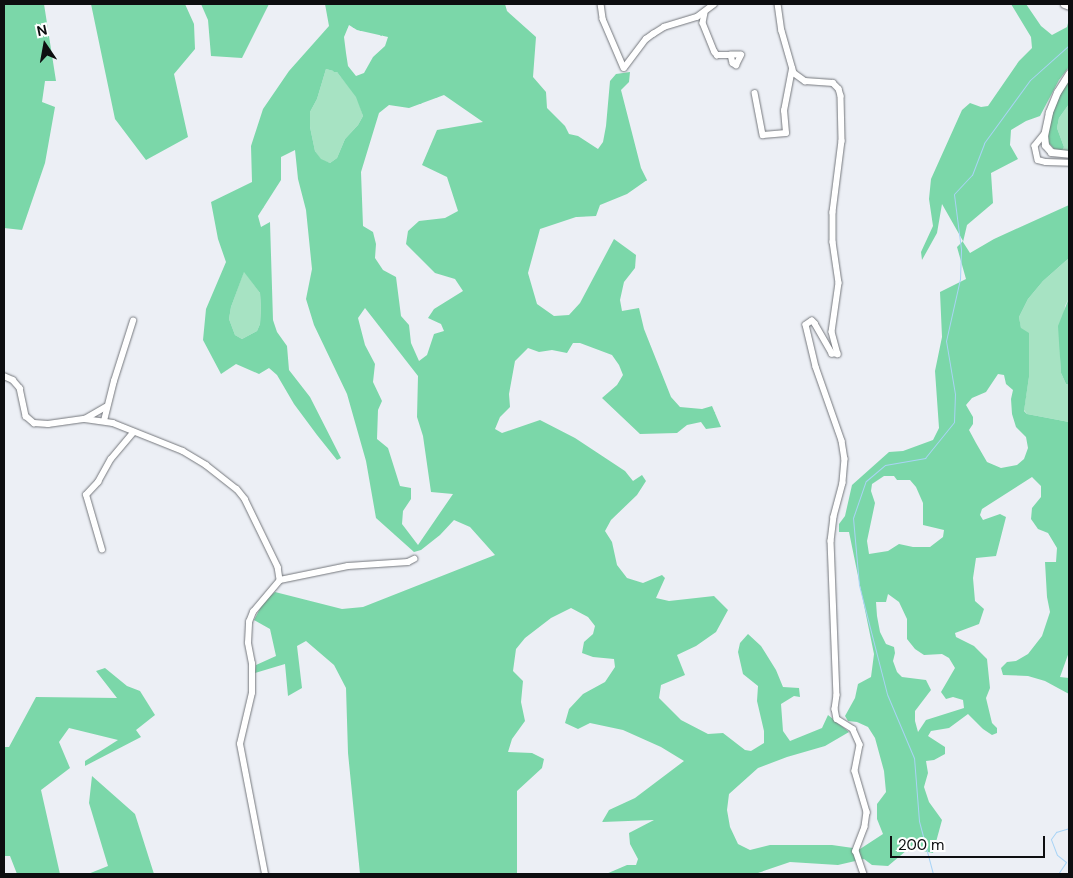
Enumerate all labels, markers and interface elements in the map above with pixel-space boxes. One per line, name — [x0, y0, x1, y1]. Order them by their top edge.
north arrow — [20, 20, 70, 70]
text: N — [35, 20, 49, 40]
scale bar — [893, 826, 1048, 858]
text: 200 m — [898, 835, 944, 855]

